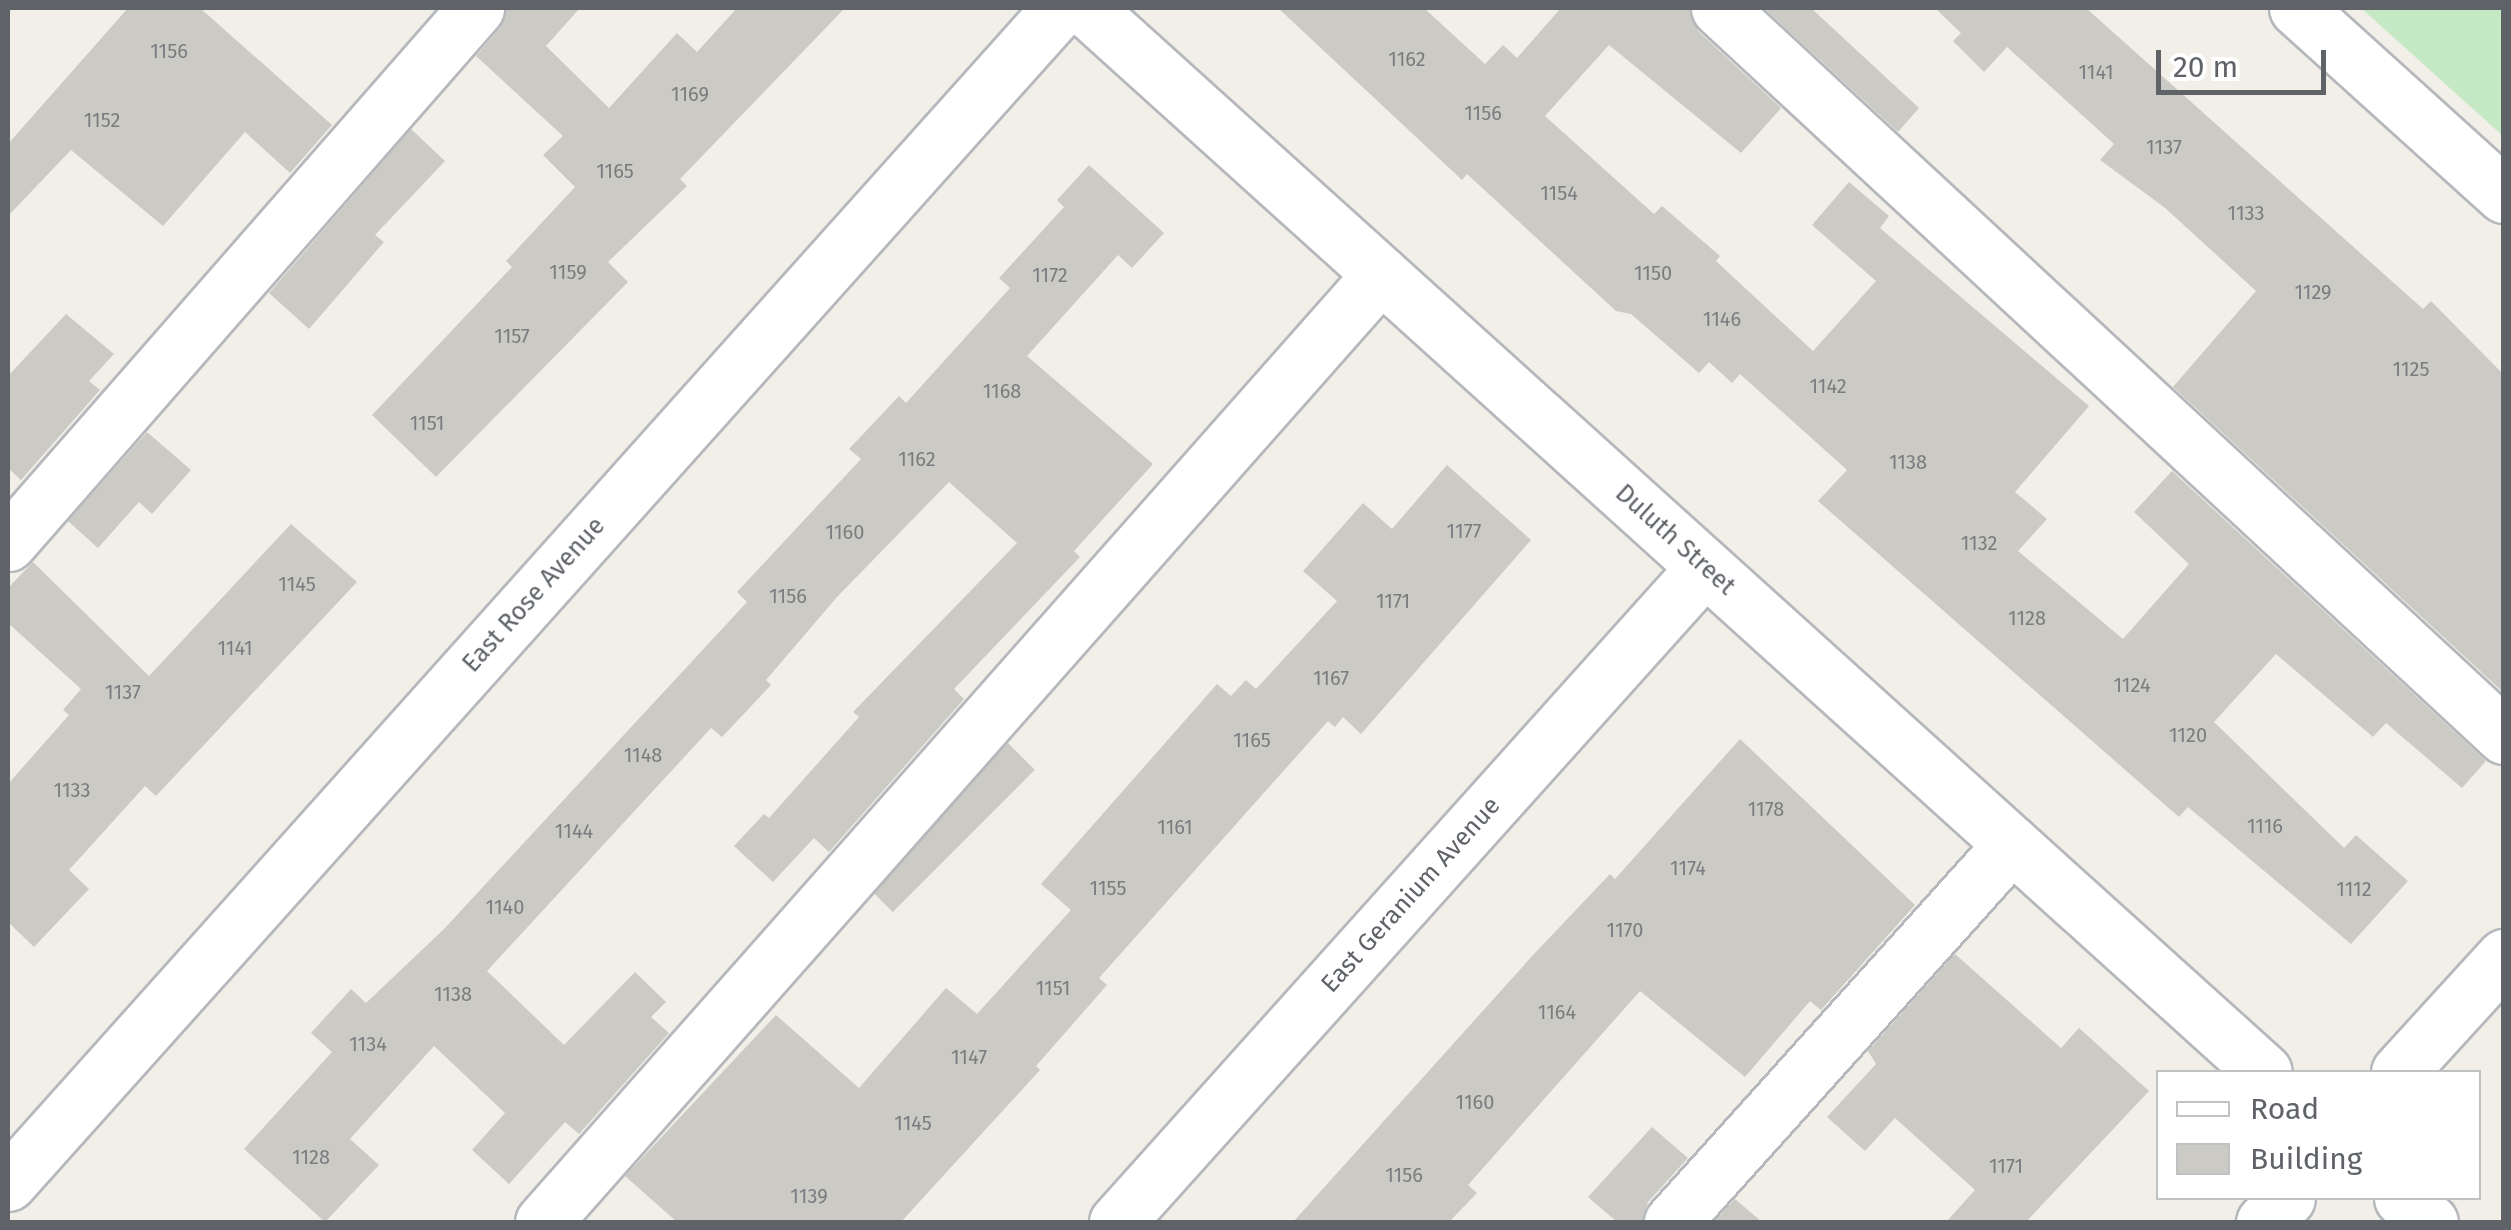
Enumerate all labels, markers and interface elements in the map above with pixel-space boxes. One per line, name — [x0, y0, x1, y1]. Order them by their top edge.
scale bar — [2161, 30, 2331, 92]
house number: 1156 — [150, 39, 188, 63]
house number: 1162 — [1388, 47, 1426, 71]
text: 20 m — [2173, 49, 2238, 85]
house number: 1141 — [2078, 60, 2114, 84]
house number: 1169 — [671, 82, 709, 106]
house number: 1156 — [1464, 101, 1502, 125]
house number: 1152 — [84, 108, 120, 132]
house number: 1137 — [2146, 135, 2182, 159]
house number: 1165 — [596, 159, 634, 183]
house number: 1154 — [1540, 181, 1578, 205]
house number: 1133 — [2228, 201, 2264, 225]
house number: 1159 — [549, 260, 587, 284]
house number: 1150 — [1634, 261, 1672, 285]
house number: 1172 — [1032, 263, 1068, 287]
house number: 1129 — [2294, 280, 2332, 304]
house number: 1146 — [1703, 307, 1741, 331]
house number: 1157 — [494, 324, 530, 348]
house number: 1125 — [2393, 357, 2429, 381]
house number: 1142 — [1809, 374, 1847, 398]
house number: 1168 — [983, 379, 1021, 403]
house number: 1151 — [410, 411, 444, 435]
house number: 1162 — [898, 447, 936, 471]
house number: 1138 — [1889, 450, 1927, 474]
street label: Duluth Street — [1609, 478, 1741, 602]
street label: East Rose Avenue — [457, 511, 611, 679]
house number: 1177 — [1447, 519, 1481, 543]
house number: 1160 — [826, 520, 864, 544]
house number: 1132 — [1961, 531, 1997, 555]
house number: 1145 — [278, 572, 316, 596]
house number: 1156 — [769, 584, 807, 608]
house number: 1171 — [1376, 589, 1410, 613]
house number: 1128 — [2008, 606, 2046, 630]
house number: 1141 — [217, 636, 253, 660]
house number: 1167 — [1313, 666, 1349, 690]
house number: 1124 — [2113, 673, 2151, 697]
house number: 1137 — [105, 680, 141, 704]
house number: 1120 — [2169, 723, 2207, 747]
house number: 1165 — [1233, 728, 1271, 752]
house number: 1148 — [624, 743, 662, 767]
house number: 1133 — [54, 778, 90, 802]
street label: East Geranium Avenue — [1315, 791, 1507, 999]
house number: 1178 — [1748, 797, 1784, 821]
house number: 1116 — [2247, 814, 2283, 838]
house number: 1161 — [1157, 815, 1193, 839]
house number: 1144 — [555, 819, 593, 843]
house number: 1174 — [1670, 856, 1706, 880]
house number: 1155 — [1090, 876, 1126, 900]
house number: 1112 — [2336, 877, 2372, 901]
house number: 1140 — [486, 895, 524, 919]
house number: 1170 — [1607, 918, 1643, 942]
house number: 1151 — [1036, 976, 1070, 1000]
house number: 1138 — [434, 982, 472, 1006]
house number: 1164 — [1538, 1000, 1576, 1024]
house number: 1134 — [349, 1032, 387, 1056]
house number: 1147 — [951, 1045, 987, 1069]
legend — [2156, 1070, 2481, 1200]
house number: 1160 — [1456, 1090, 1494, 1114]
text: Road — [2250, 1091, 2319, 1127]
house number: 1145 — [894, 1111, 932, 1135]
text: Building — [2250, 1141, 2362, 1177]
house number: 1128 — [292, 1145, 330, 1169]
house number: 1171 — [1989, 1154, 2023, 1178]
house number: 1156 — [1385, 1163, 1423, 1187]
house number: 1139 — [790, 1184, 828, 1208]

